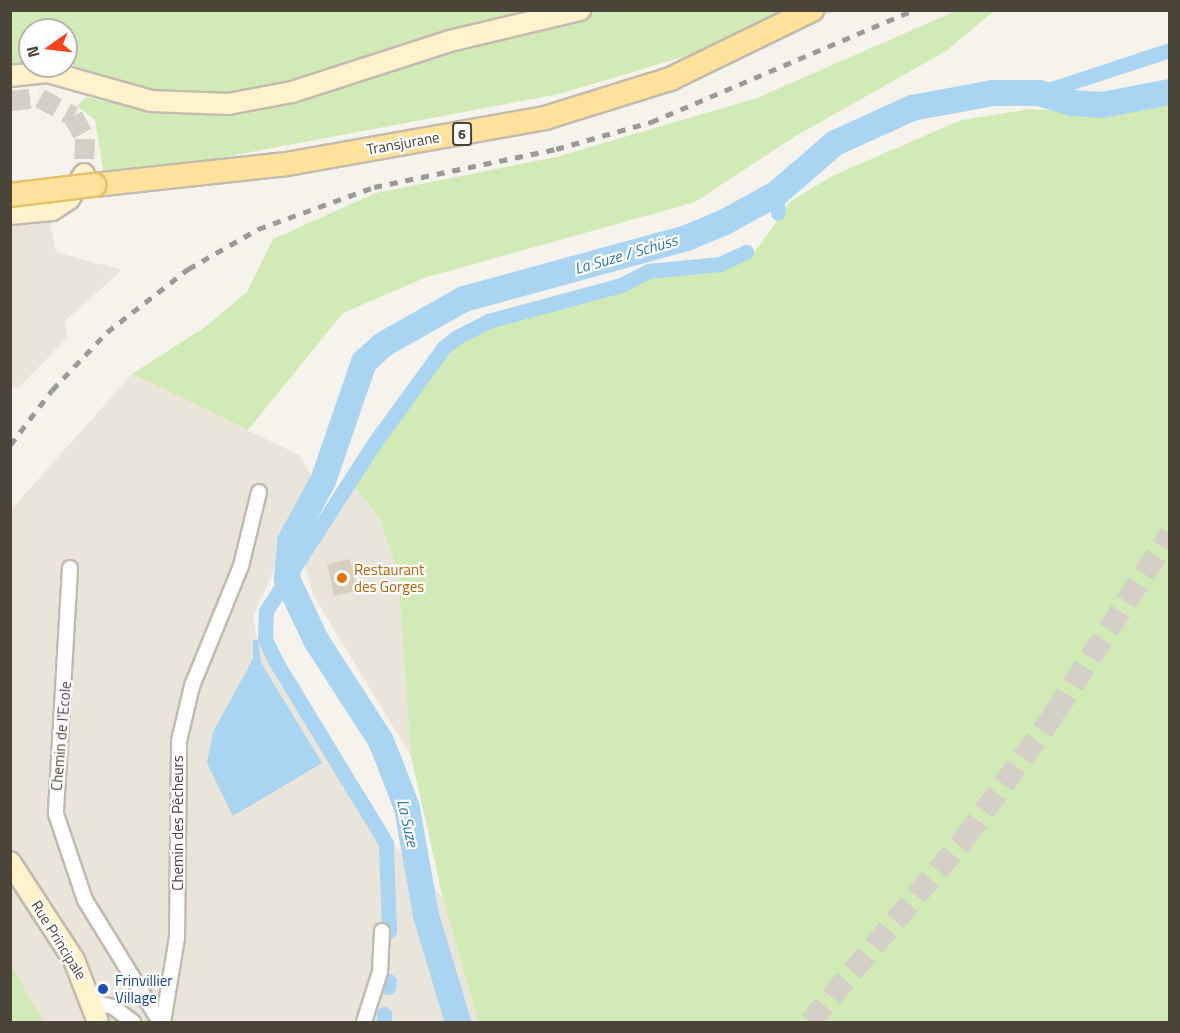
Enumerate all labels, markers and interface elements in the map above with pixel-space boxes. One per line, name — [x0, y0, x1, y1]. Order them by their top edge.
north arrow — [18, 18, 78, 78]
text: N — [19, 44, 45, 60]
road number: 6 — [452, 123, 472, 145]
street label: Transjurane — [365, 128, 441, 158]
water label: La Suze / Schüss — [572, 230, 680, 278]
place label: Restaurant des Gorges — [354, 560, 424, 595]
marker: Restaurant des Gorges — [335, 571, 349, 585]
street label: Chemin de l'Ecole — [47, 680, 75, 792]
street label: Chemin des Pêcheurs — [169, 755, 187, 891]
water label: La Suze — [393, 797, 423, 849]
street label: Rue Principale — [28, 897, 90, 983]
place label: Frinvillier Village — [115, 971, 173, 1006]
marker: Frinvillier Village — [96, 982, 110, 996]

